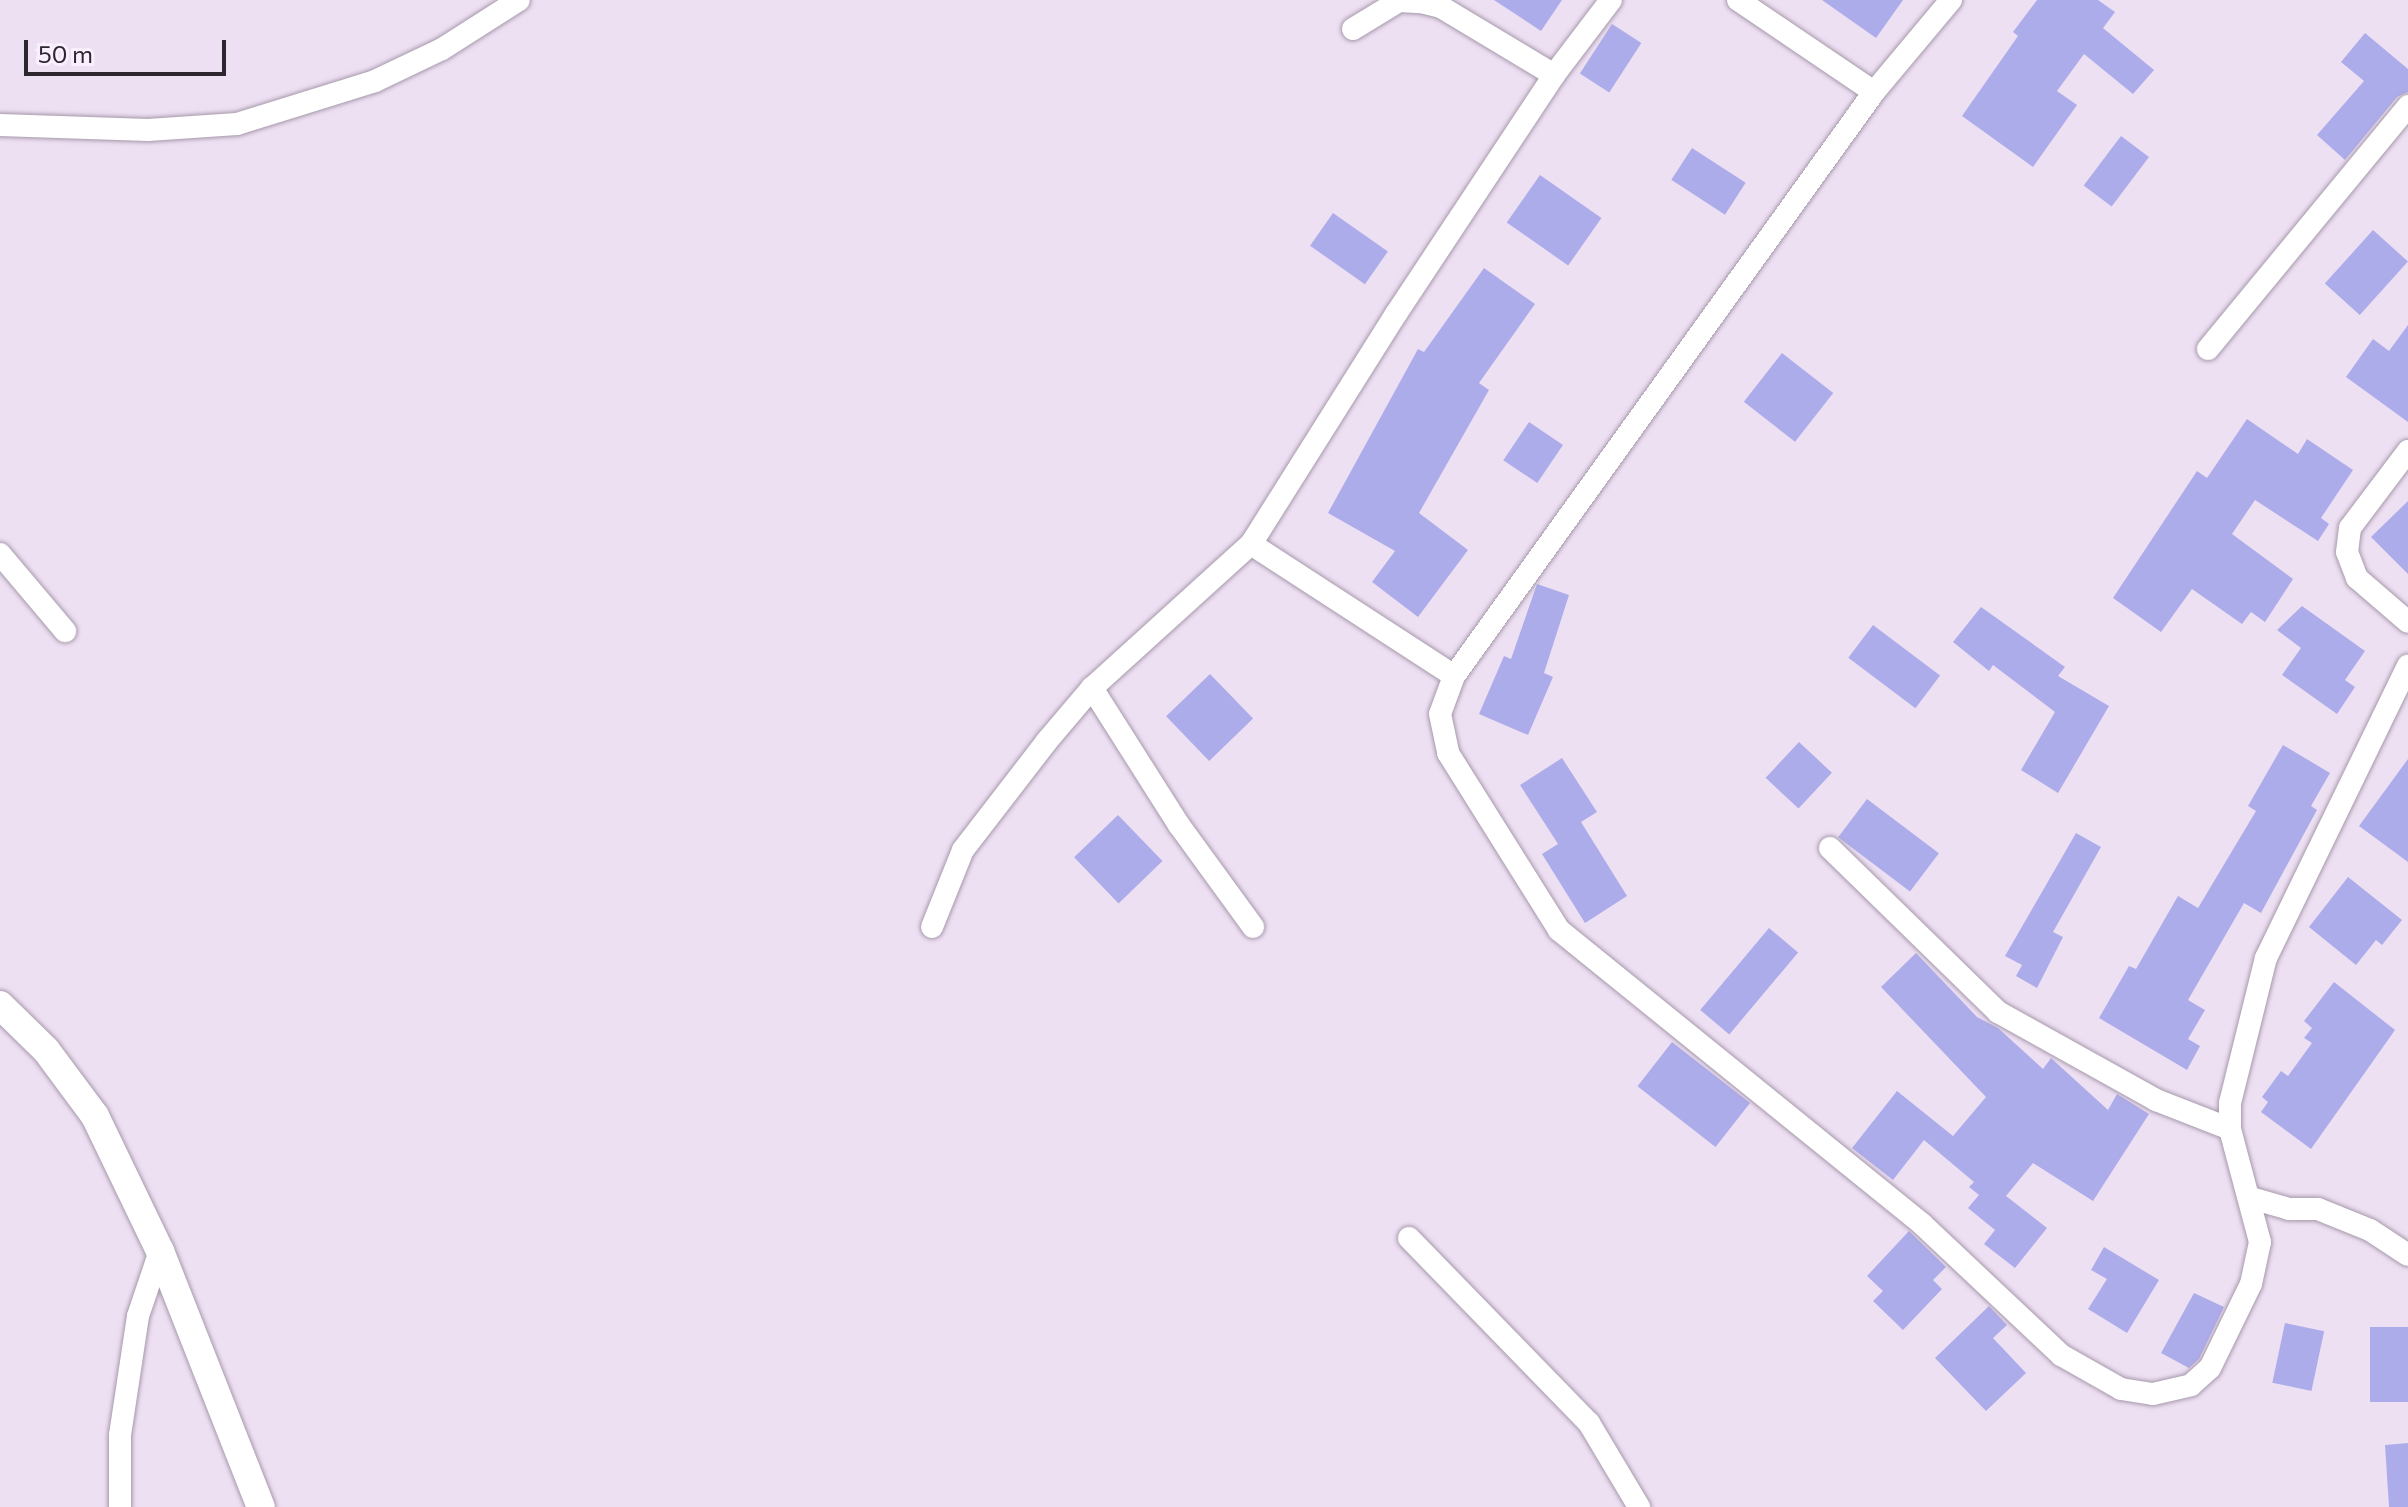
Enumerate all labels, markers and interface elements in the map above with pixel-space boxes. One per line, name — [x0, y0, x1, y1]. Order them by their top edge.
scale bar — [28, 24, 230, 74]
text: 50 m — [38, 39, 93, 68]

